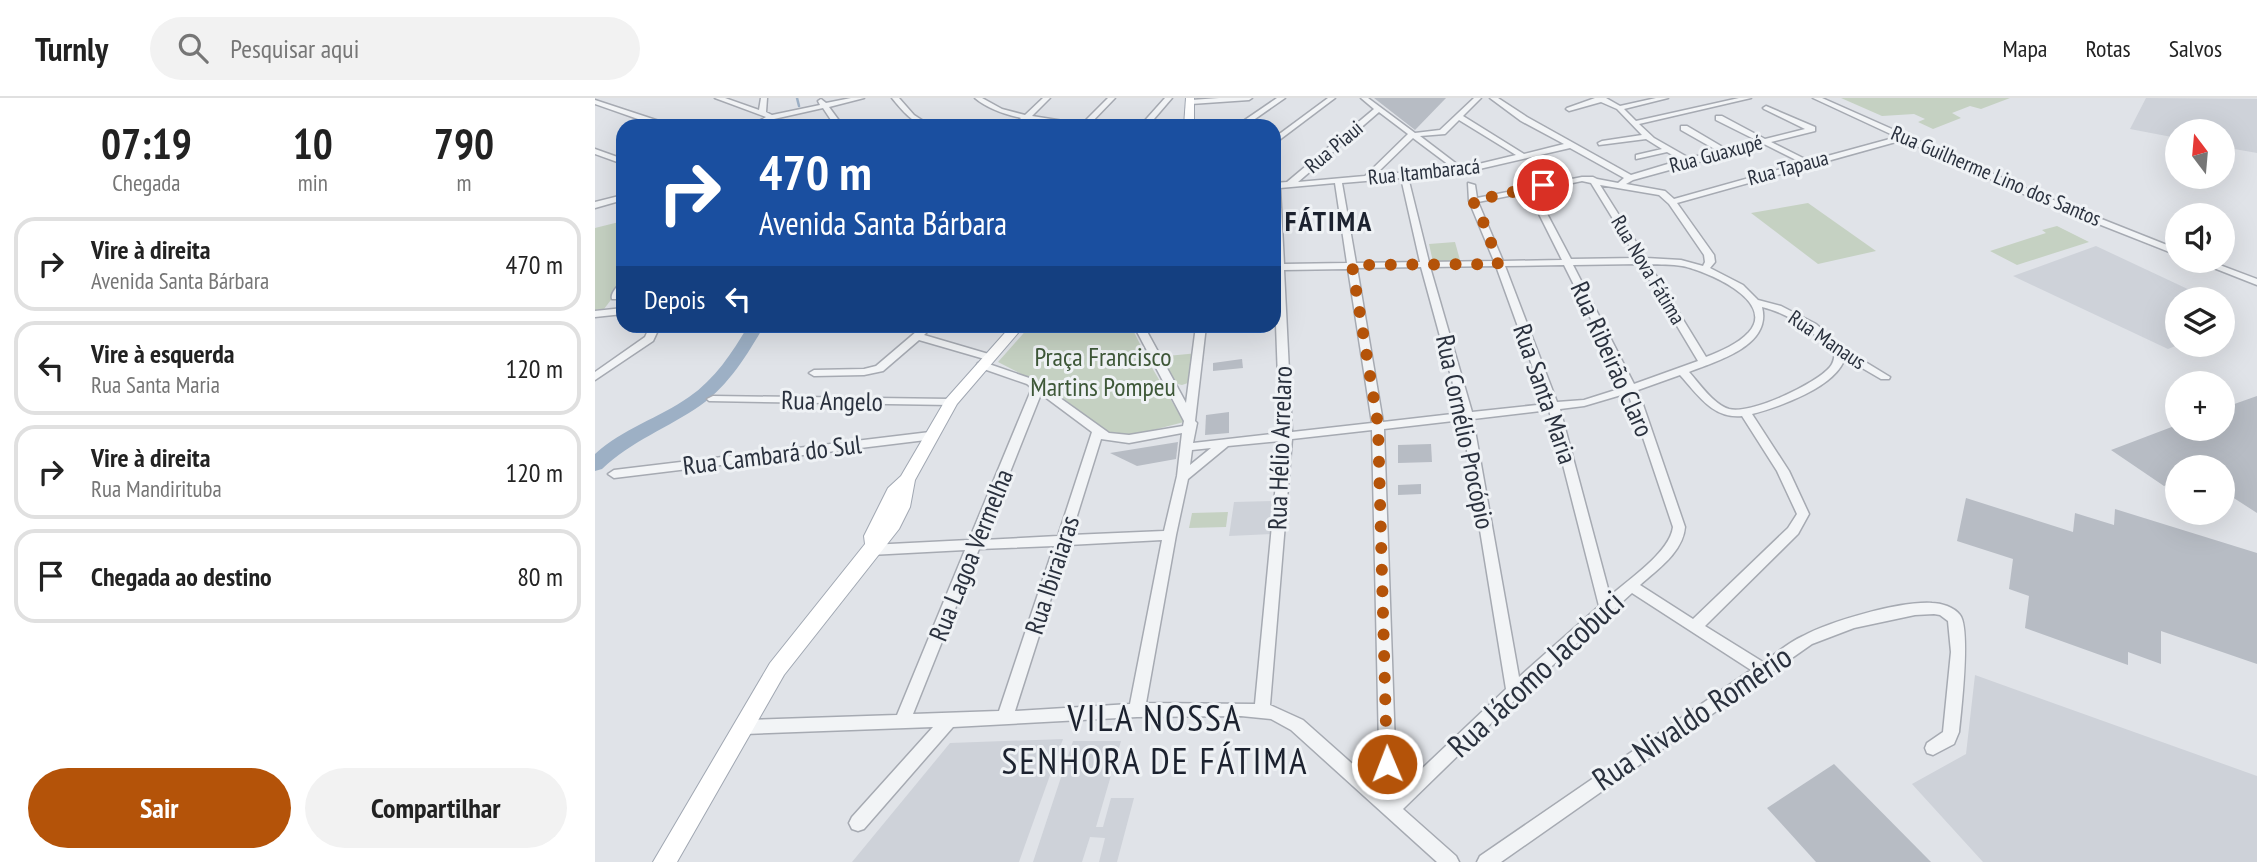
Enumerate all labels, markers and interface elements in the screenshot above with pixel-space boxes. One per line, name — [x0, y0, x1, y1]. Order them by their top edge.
search box — [150, 17, 640, 80]
text: Turnly — [35, 27, 108, 70]
icon: search — [174, 29, 212, 67]
text: Pesquisar aqui — [230, 32, 359, 65]
text: Mapa — [2003, 33, 2047, 64]
text: Rotas — [2085, 33, 2131, 64]
text: Salvos — [2169, 33, 2222, 64]
street label: Rua Piaui — [1299, 114, 1368, 179]
text: 07:19 — [101, 116, 192, 171]
text: 10 — [293, 116, 333, 171]
text: 790 — [434, 116, 494, 171]
street label: Rua Guilherme Lino dos Santos — [1887, 119, 2105, 232]
north arrow — [2165, 119, 2235, 189]
map controls — [2165, 119, 2235, 525]
street label: Rua Guaxupé — [1666, 128, 1765, 179]
text: 470 m — [759, 140, 872, 204]
street label: Rua Tapaua — [1745, 144, 1831, 191]
icon: right — [644, 147, 735, 238]
street label: Rua Itambaracá — [1367, 152, 1481, 191]
pin — [1513, 155, 1573, 215]
icon: arrive — [1524, 166, 1562, 204]
text: Chegada — [112, 168, 181, 197]
text: min — [298, 168, 328, 197]
text: m — [456, 168, 471, 197]
text: Avenida Santa Bárbara — [759, 202, 1007, 244]
district label: FÁTIMA — [1285, 202, 1373, 239]
button: sound — [2165, 203, 2235, 273]
street label: Rua Nova Fátima — [1605, 210, 1692, 329]
text: Vire à direita — [91, 233, 210, 266]
icon: right — [32, 245, 70, 283]
text: 470 m — [505, 248, 563, 281]
text: Avenida Santa Bárbara — [91, 266, 269, 295]
street label: Rua Ribeirão Claro — [1564, 276, 1661, 442]
icon: left — [719, 280, 757, 318]
text: Depois — [644, 283, 705, 316]
button: layers — [2165, 287, 2235, 357]
street label: Rua Manaus — [1783, 304, 1871, 375]
street label: Rua Santa Maria — [1506, 320, 1585, 468]
street label: Rua Cornélio Procópio — [1429, 332, 1502, 532]
text: Vire à esquerda — [91, 337, 234, 370]
park label: Praça Francisco Martins Pompeu — [1030, 340, 1176, 403]
icon: left — [32, 349, 70, 387]
text: 120 m — [505, 352, 563, 385]
street label: Rua Hélio Arrelaro — [1260, 365, 1299, 531]
text: Rua Santa Maria — [91, 370, 220, 399]
button: + — [2165, 371, 2235, 441]
street label: Rua Angelo — [781, 383, 883, 418]
street label: Rua Cambará do Sul — [681, 427, 863, 482]
text: Vire à direita — [91, 441, 210, 474]
icon: right — [32, 453, 70, 491]
button: − — [2165, 455, 2235, 525]
text: 120 m — [505, 456, 563, 489]
street label: Rua Lagoa Vermelha — [921, 464, 1020, 646]
text: Rua Mandirituba — [91, 474, 222, 503]
street label: Rua Ibiraiaras — [1017, 511, 1086, 638]
icon: arrive — [32, 557, 70, 595]
text: Chegada ao destino — [91, 560, 272, 593]
text: 80 m — [517, 560, 563, 593]
street label: Rua Jácomo Jacobuci — [1438, 581, 1633, 766]
street label: Rua Nivaldo Romério — [1584, 635, 1799, 799]
district label: VILA NOSSA SENHORA DE FÁTIMA — [1002, 693, 1308, 784]
position arrow — [1350, 727, 1424, 801]
button: Sair — [28, 768, 291, 848]
button: Compartilhar — [305, 768, 567, 848]

